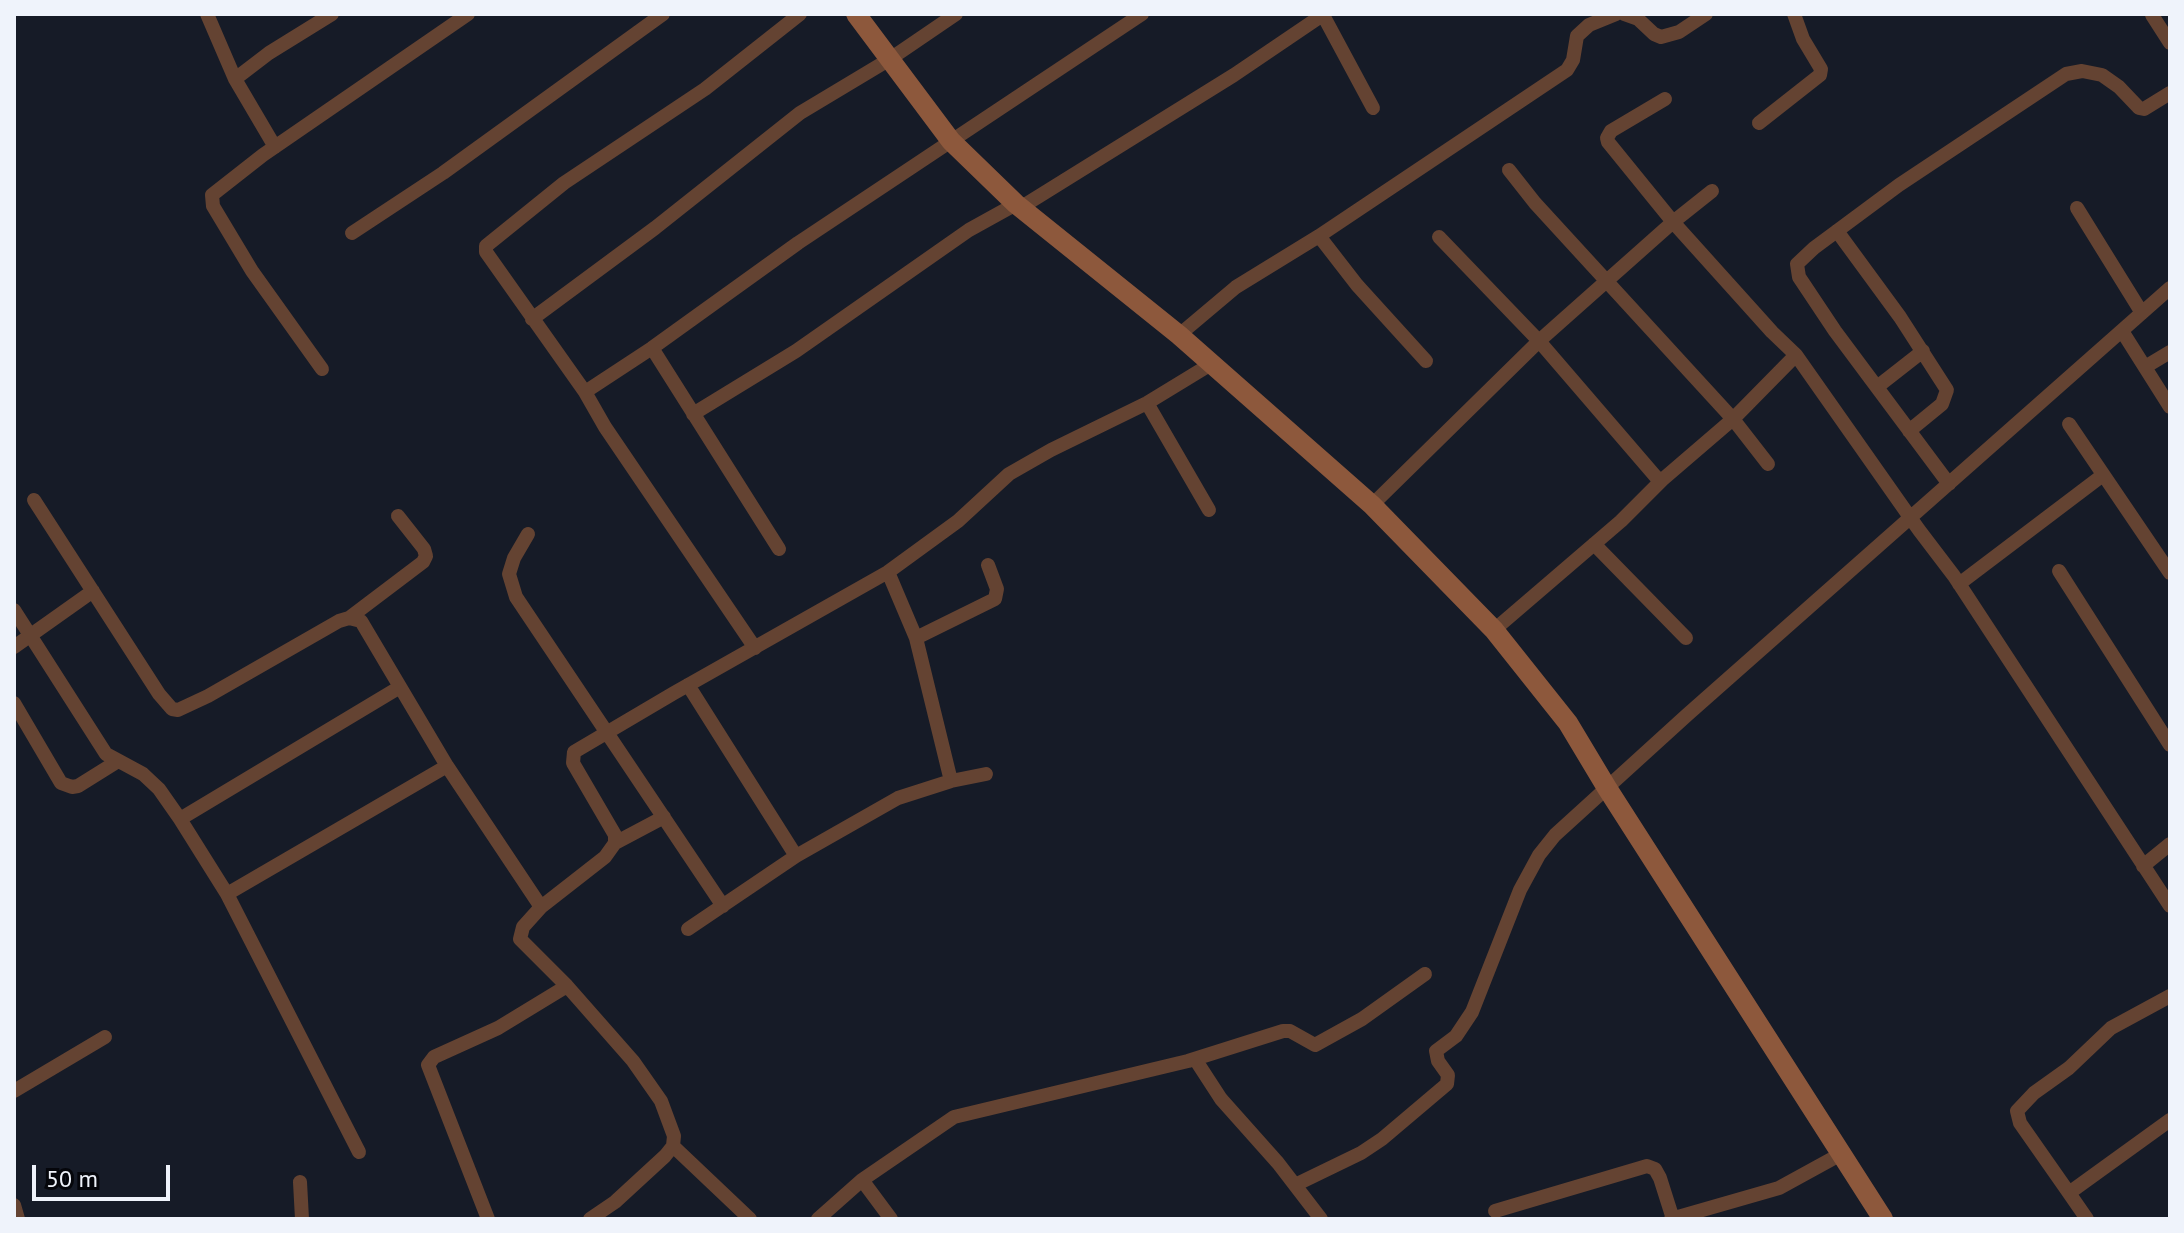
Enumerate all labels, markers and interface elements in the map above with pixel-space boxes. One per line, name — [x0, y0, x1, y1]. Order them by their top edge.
scale bar — [36, 1149, 174, 1199]
text: 50 m — [46, 1163, 98, 1194]

